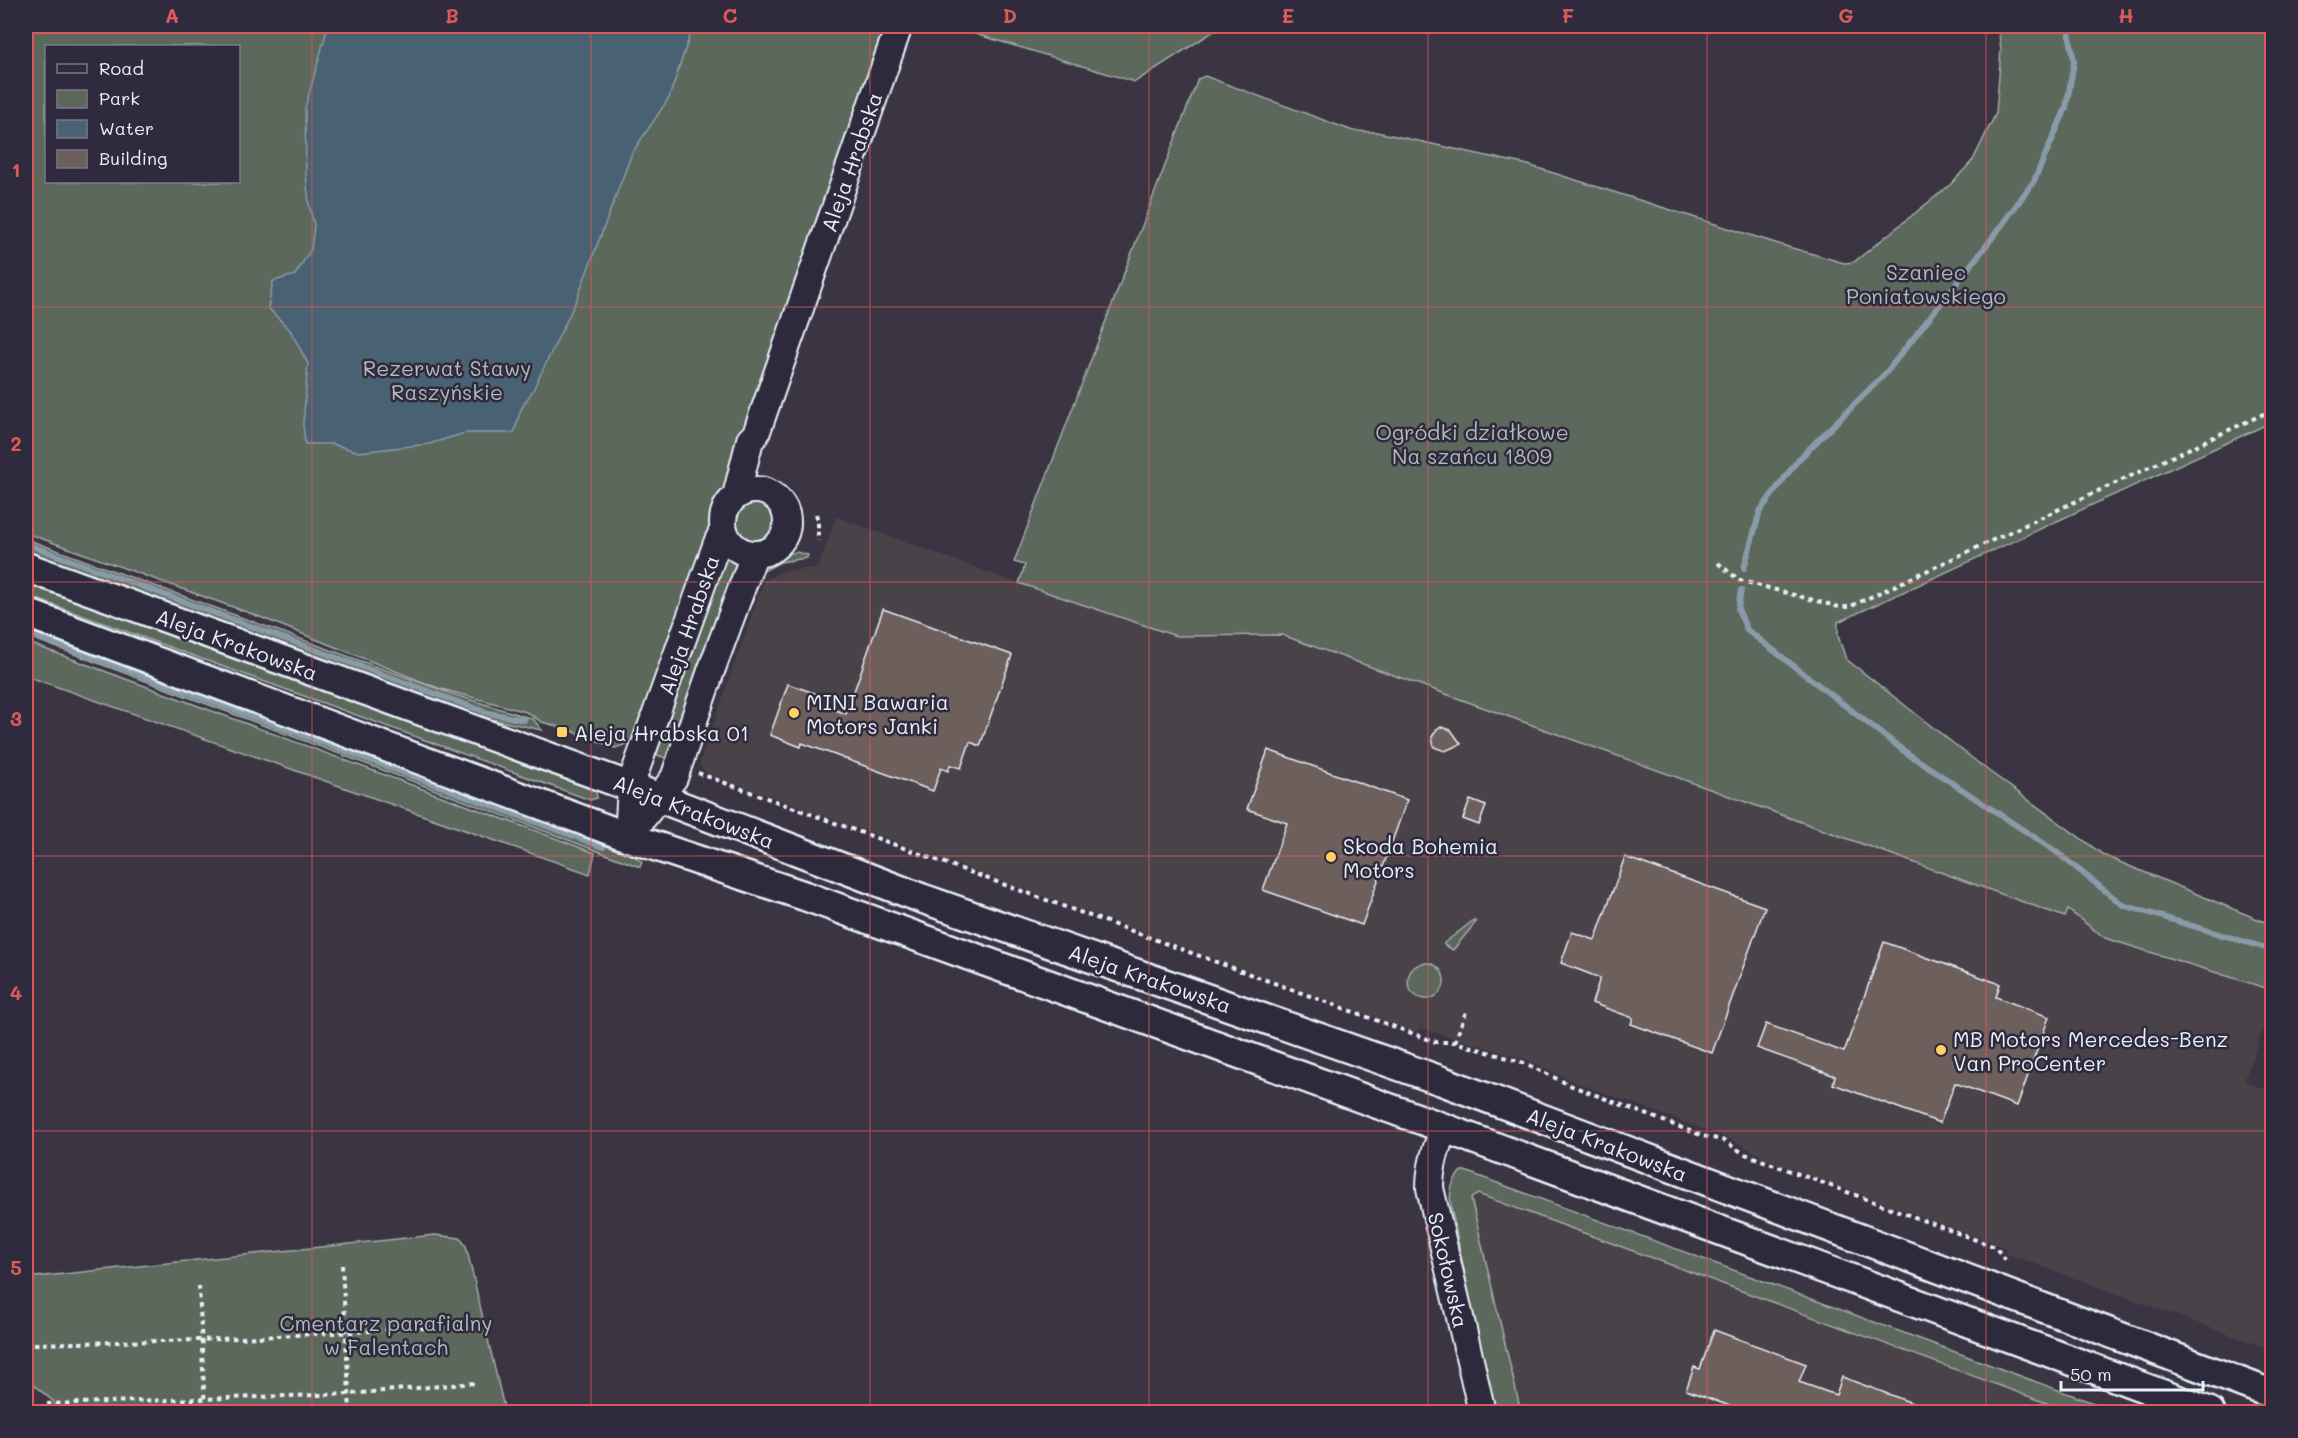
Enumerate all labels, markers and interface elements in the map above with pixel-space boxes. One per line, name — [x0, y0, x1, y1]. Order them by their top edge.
text: A — [165, 2, 179, 28]
text: B — [445, 2, 459, 28]
text: C — [723, 2, 738, 28]
text: D — [1003, 2, 1017, 28]
text: E — [1282, 2, 1294, 28]
text: F — [1562, 2, 1575, 28]
text: G — [1838, 2, 1854, 28]
text: H — [2118, 2, 2134, 28]
legend — [45, 45, 240, 183]
text: Road — [99, 56, 144, 80]
text: Park — [99, 86, 140, 110]
street label: Aleja Hrabska — [814, 89, 888, 235]
text: Water — [99, 116, 154, 140]
text: Building — [99, 146, 167, 170]
text: 1 — [12, 156, 20, 182]
park label: Szaniec Poniatowskiego — [1846, 258, 2006, 309]
park label: Rezerwat Stawy Raszyńskie — [363, 354, 531, 405]
park label: Ogródki działkowe Na szańcu 1809 — [1375, 418, 1569, 469]
text: 2 — [10, 430, 22, 456]
street label: Aleja Hrabska — [651, 552, 725, 698]
street label: Aleja Krakowska — [152, 602, 322, 686]
place label: MINI Bawaria Motors Janki — [806, 688, 949, 739]
text: 3 — [10, 705, 22, 731]
marker: MINI Bawaria Motors Janki — [787, 706, 801, 720]
place label: Aleja Hrabska 01 — [574, 719, 749, 746]
marker: Aleja Hrabska 01 — [555, 725, 569, 739]
street label: Aleja Krakowska — [610, 768, 778, 854]
place label: Skoda Bohemia Motors — [1343, 832, 1498, 883]
marker: Skoda Bohemia Motors — [1324, 850, 1338, 864]
street label: Aleja Krakowska — [1065, 938, 1235, 1018]
text: 4 — [10, 979, 23, 1005]
place label: MB Motors Mercedes-Benz Van ProCenter — [1953, 1025, 2228, 1076]
marker: MB Motors Mercedes-Benz Van ProCenter — [1934, 1043, 1948, 1057]
street label: Aleja Krakowska — [1523, 1101, 1691, 1187]
street label: Sokołowska — [1423, 1210, 1475, 1330]
text: 5 — [10, 1254, 22, 1280]
park label: Cmentarz parafialny w Falentach — [280, 1309, 492, 1360]
scale bar — [2061, 1354, 2204, 1392]
text: 50 m — [2070, 1362, 2112, 1386]

